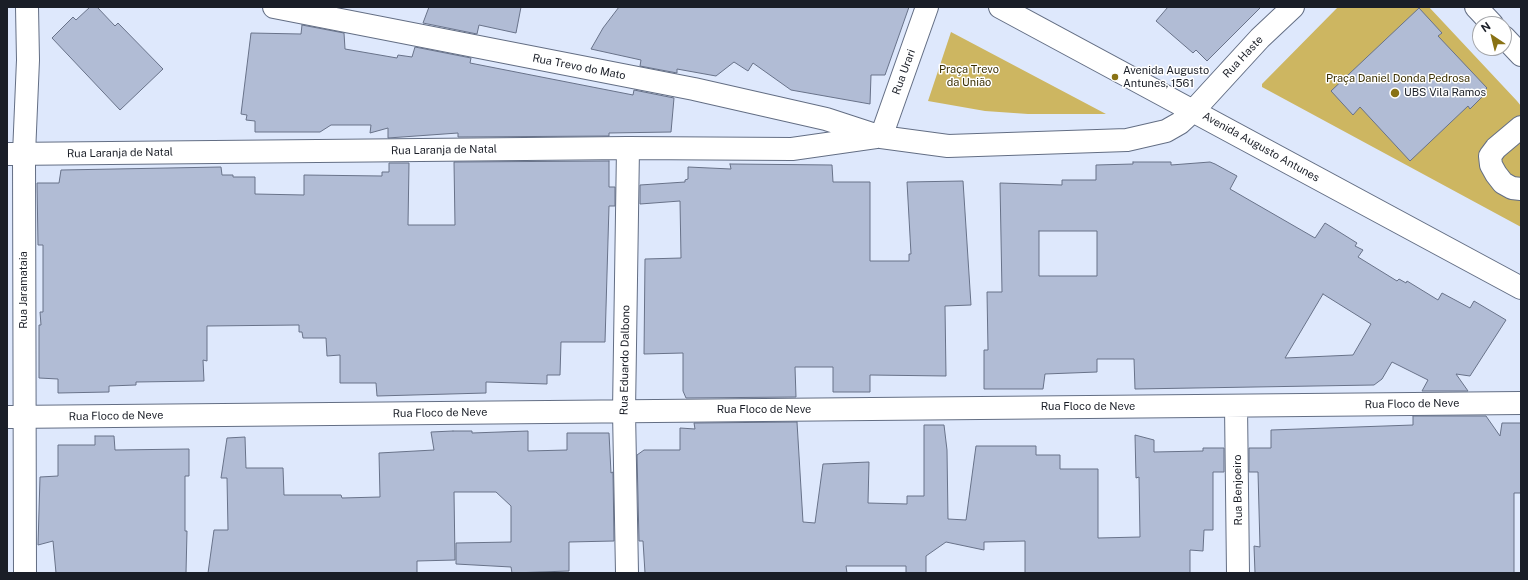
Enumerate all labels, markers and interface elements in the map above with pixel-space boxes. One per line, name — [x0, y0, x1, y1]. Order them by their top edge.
north arrow — [1472, 16, 1512, 56]
text: N — [1479, 20, 1493, 34]
street label: Rua Haste — [1220, 33, 1266, 81]
street label: Rua Urari — [890, 47, 918, 97]
street label: Rua Trevo do Mato — [531, 51, 627, 83]
park label: Praça Trevo da União — [939, 63, 999, 89]
place label: Avenida Augusto Antunes, 1561 — [1123, 64, 1209, 90]
marker: Avenida Augusto Antunes, 1561 — [1110, 72, 1120, 82]
park label: Praça Daniel Donda Pedrosa — [1326, 72, 1470, 86]
place label: UBS Vila Ramos — [1404, 86, 1486, 100]
marker: UBS Vila Ramos — [1389, 87, 1401, 99]
street label: Avenida Augusto Antunes — [1200, 109, 1322, 185]
street label: Rua Laranja de Natal — [391, 142, 497, 158]
street label: Rua Laranja de Natal — [67, 145, 173, 161]
street label: Rua Jaramataia — [17, 251, 31, 329]
street label: Rua Eduardo Dalbono — [617, 305, 633, 415]
street label: Rua Floco de Neve — [1365, 397, 1459, 411]
street label: Rua Floco de Neve — [1041, 400, 1135, 414]
street label: Rua Floco de Neve — [717, 403, 811, 417]
street label: Rua Floco de Neve — [393, 406, 487, 420]
street label: Rua Floco de Neve — [69, 409, 163, 423]
street label: Rua Benjoeiro — [1231, 454, 1245, 526]

